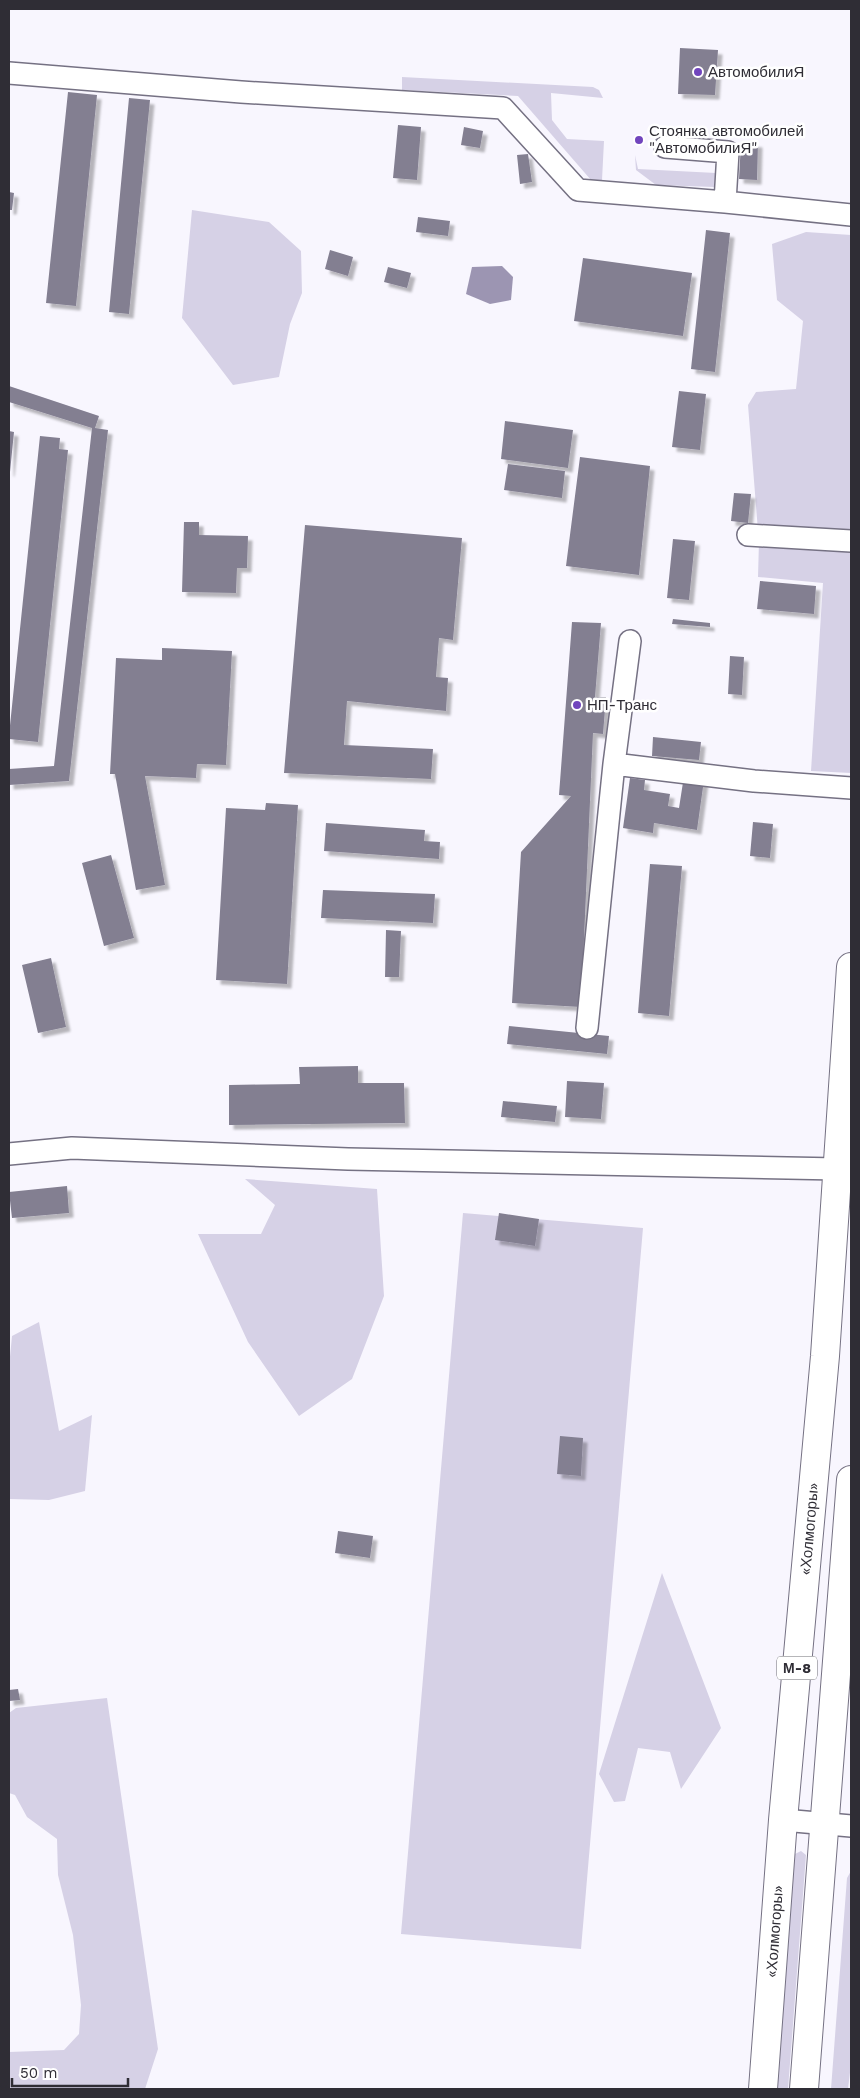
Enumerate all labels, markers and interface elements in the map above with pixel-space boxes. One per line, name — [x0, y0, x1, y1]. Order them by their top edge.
place label: АвтомобилиЯ — [708, 63, 804, 81]
marker: АвтомобилиЯ — [692, 66, 704, 78]
place label: Стоянка автомобилей "АвтомобилиЯ" — [649, 122, 804, 157]
marker: Стоянка автомобилей "АвтомобилиЯ" — [633, 134, 645, 146]
place label: НП-Транс — [587, 696, 658, 714]
marker: НП-Транс — [571, 699, 583, 711]
street label: «Холмогоры» — [796, 1482, 822, 1576]
road number: М-8 — [777, 1656, 817, 1680]
street label: «Холмогоры» — [762, 1885, 787, 1978]
scale bar — [12, 2056, 129, 2088]
text: 50 m — [20, 2064, 57, 2082]

